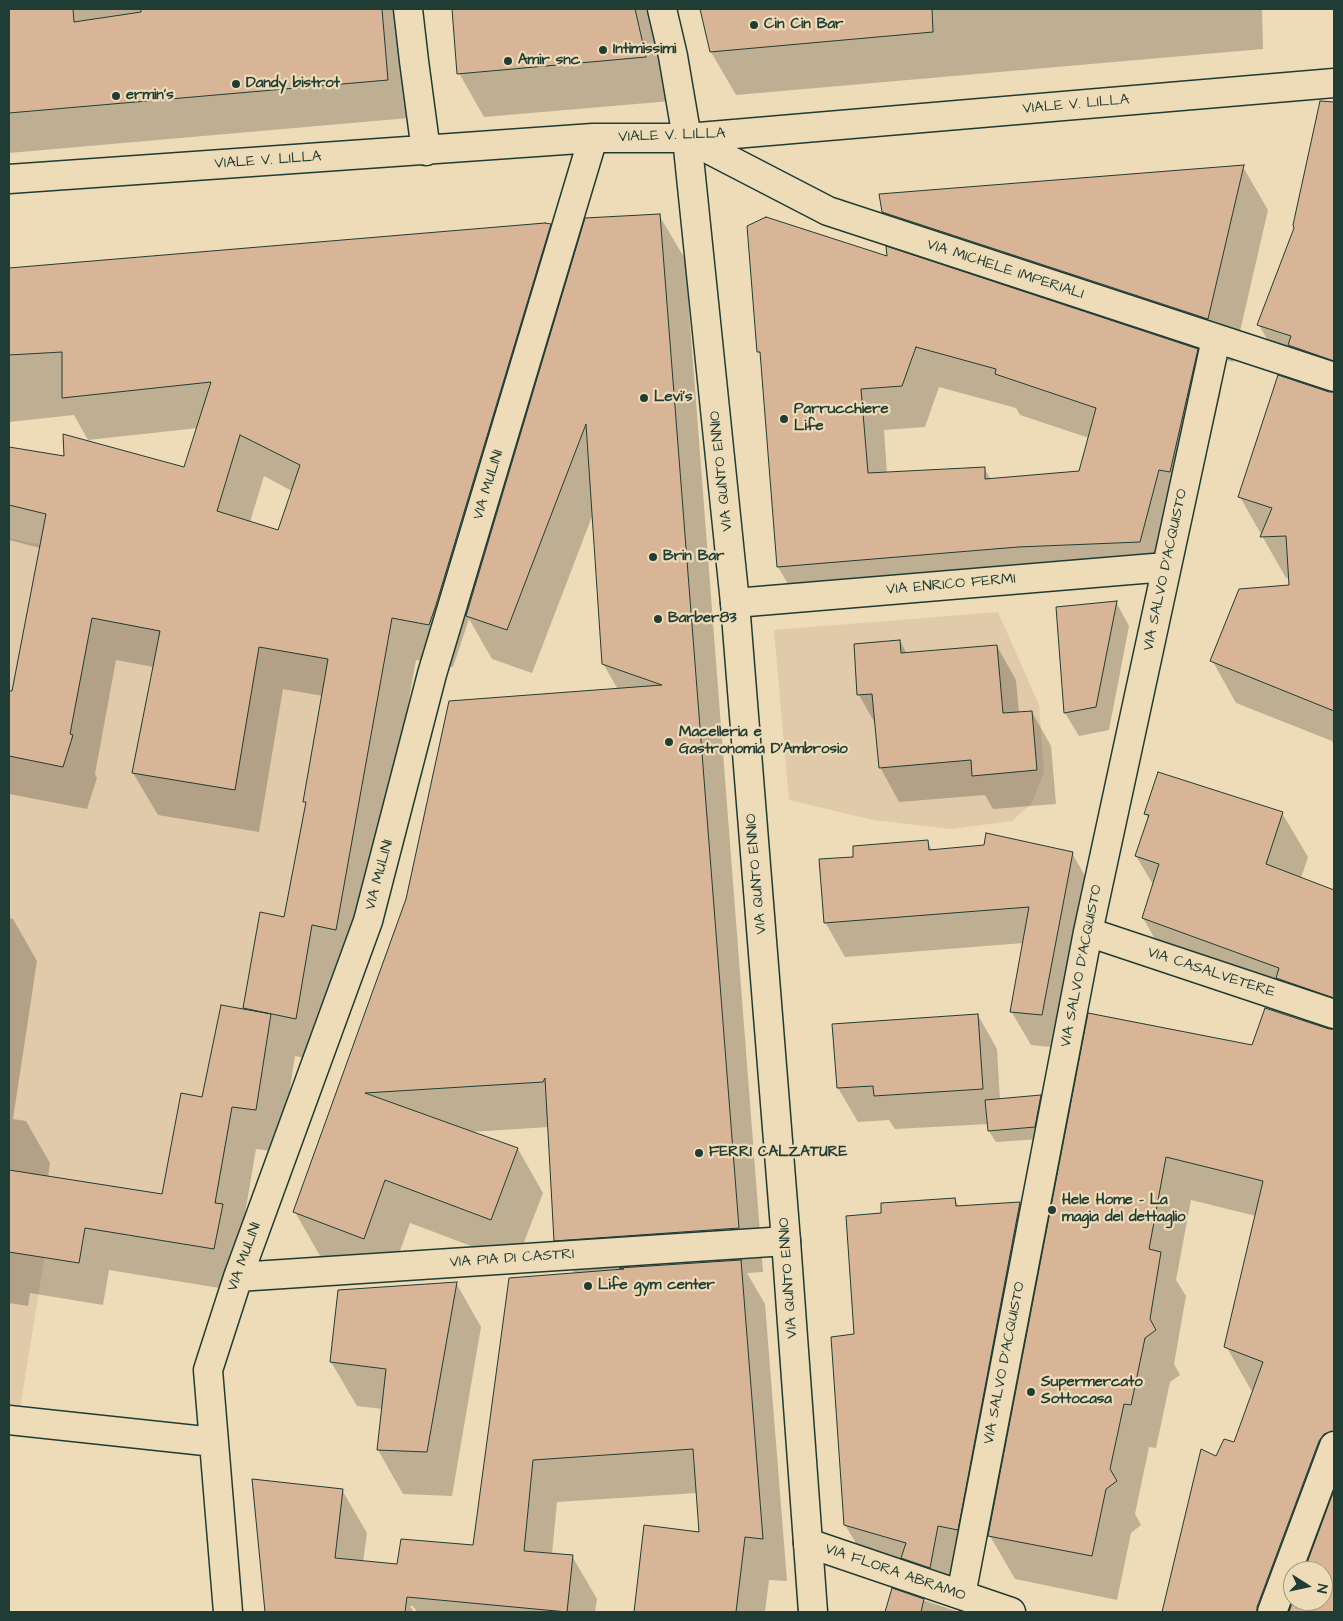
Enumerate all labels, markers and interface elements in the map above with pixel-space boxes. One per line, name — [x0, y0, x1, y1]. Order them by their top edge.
place label: Cin Cin Bar — [764, 16, 843, 34]
marker: Cin Cin Bar — [748, 19, 760, 31]
place label: Intimissimi — [613, 41, 676, 59]
marker: Intimissimi — [597, 44, 609, 56]
place label: Amir snc — [518, 52, 580, 70]
marker: Amir snc — [502, 55, 514, 67]
place label: Dandy bistrot — [246, 75, 340, 93]
marker: Dandy bistrot — [230, 78, 242, 90]
place label: ermin's — [126, 87, 174, 105]
marker: ermin's — [110, 90, 122, 102]
street label: VIALE V. LILLA — [1022, 91, 1130, 119]
street label: VIALE V. LILLA — [618, 125, 726, 147]
street label: VIALE V. LILLA — [214, 148, 322, 174]
street label: VIA MICHELE IMPERIALI — [924, 236, 1086, 304]
place label: Levi's — [654, 389, 693, 407]
marker: Levi's — [638, 392, 650, 404]
place label: Parrucchiere Life — [794, 401, 889, 436]
street label: VIA QUNTO ENNIO — [707, 410, 737, 532]
marker: Parrucchiere Life — [778, 413, 790, 425]
street label: VIA MULINI — [470, 448, 508, 522]
street label: VIA SALVO D'ACQUISTO — [1140, 487, 1192, 653]
place label: Brin Bar — [663, 548, 724, 566]
marker: Brin Bar — [647, 551, 659, 563]
street label: VIA ENRICO FERMI — [886, 570, 1016, 600]
place label: Barber83 — [668, 610, 737, 628]
marker: Barber83 — [652, 613, 664, 625]
place label: Macelleria e Gastronomia D’Ambrosio — [679, 724, 848, 759]
marker: Macelleria e Gastronomia D’Ambrosio — [663, 736, 675, 748]
street label: VIA QUNTO ENNIO — [743, 813, 771, 935]
street label: VIA MULINI — [362, 838, 398, 912]
street label: VIA SALVO D'ACQUISTO — [1057, 883, 1107, 1049]
street label: VIA CASALVETERE — [1145, 944, 1277, 1002]
place label: FERRI CALZATURE — [709, 1144, 847, 1162]
marker: FERRI CALZATURE — [693, 1147, 705, 1159]
place label: Hele Home - La magia del dettaglio — [1062, 1192, 1185, 1227]
marker: Hele Home - La magia del dettaglio — [1046, 1204, 1058, 1216]
street label: VIA QUNTO ENNIO — [776, 1217, 802, 1339]
street label: VIA MULINI — [224, 1220, 266, 1294]
street label: VIA PIA DI CASTRI — [449, 1246, 575, 1272]
place label: Life gym center — [598, 1277, 715, 1295]
marker: Life gym center — [582, 1280, 594, 1292]
street label: VIA SALVO D'ACQUISTO — [980, 1280, 1030, 1446]
place label: Supermercato Sottocasa — [1041, 1374, 1143, 1409]
marker: Supermercato Sottocasa — [1025, 1386, 1037, 1398]
street label: VIA FLORA ABRAMO — [822, 1540, 968, 1606]
north arrow — [1283, 1561, 1333, 1611]
text: N — [1311, 1582, 1332, 1594]

